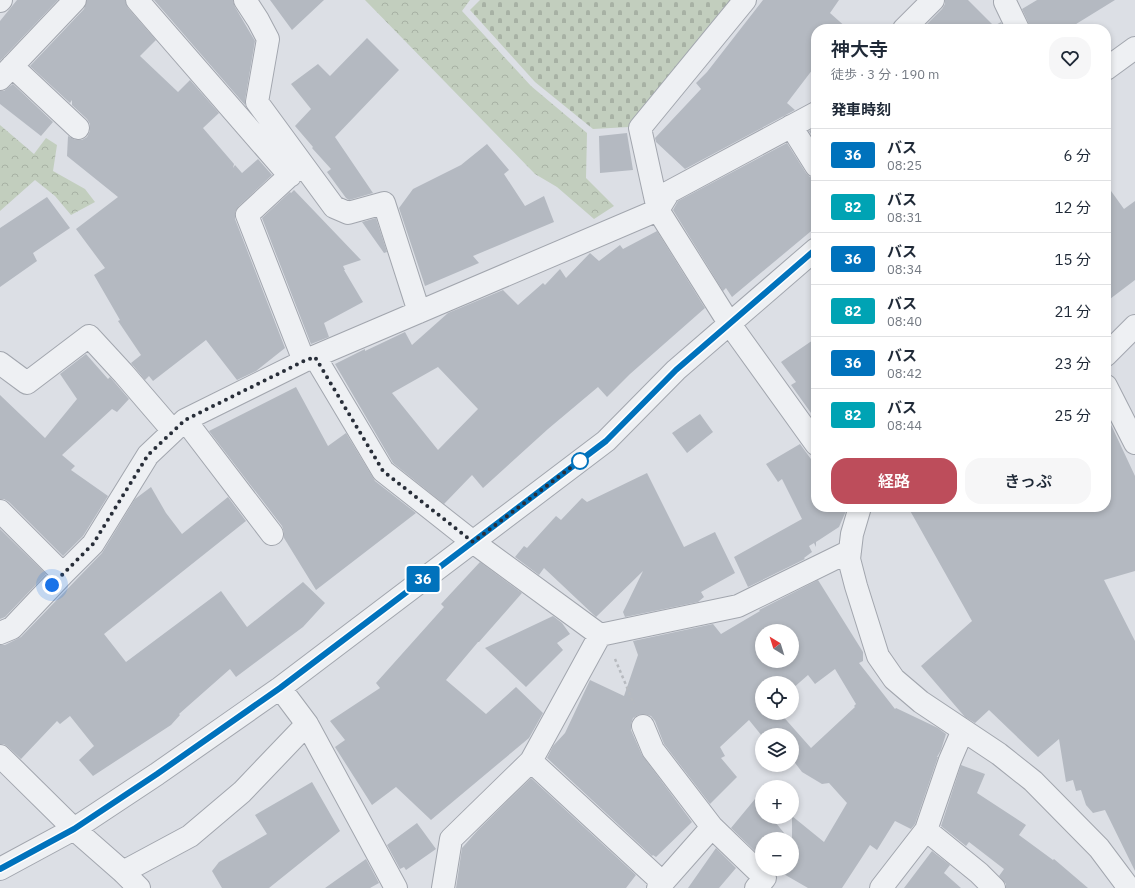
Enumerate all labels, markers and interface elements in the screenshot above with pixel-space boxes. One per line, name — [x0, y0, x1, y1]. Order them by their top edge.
text: 神大寺 — [831, 37, 888, 61]
button: heart — [1049, 37, 1091, 79]
text: 徒歩 · 3 分 · 190 m — [831, 66, 939, 83]
text: 発車時刻 — [831, 100, 891, 119]
text: バス — [887, 138, 917, 157]
text: 36 — [845, 146, 861, 164]
text: 6 分 — [1063, 146, 1091, 165]
text: 08:25 — [887, 157, 922, 174]
text: バス — [887, 190, 917, 209]
text: 82 — [845, 198, 861, 216]
text: 12 分 — [1054, 198, 1091, 217]
text: 08:31 — [887, 209, 922, 226]
text: バス — [887, 242, 917, 261]
text: 36 — [845, 250, 861, 268]
text: 15 分 — [1054, 250, 1091, 269]
text: 08:34 — [887, 261, 922, 278]
text: バス — [887, 294, 917, 313]
text: 82 — [845, 302, 861, 320]
text: 21 分 — [1054, 302, 1091, 321]
text: 08:40 — [887, 313, 922, 330]
text: バス — [887, 346, 917, 365]
text: 36 — [845, 354, 861, 372]
text: 23 分 — [1054, 354, 1091, 373]
text: 08:42 — [887, 365, 922, 382]
text: バス — [887, 398, 917, 417]
text: 82 — [845, 406, 861, 424]
text: 25 分 — [1054, 406, 1091, 425]
text: 08:44 — [887, 417, 922, 434]
unlabelled marker — [571, 452, 589, 470]
button: 経路 — [831, 458, 957, 504]
button: きっぷ — [965, 458, 1091, 504]
line badge: 36 — [405, 566, 441, 592]
text: 36 — [415, 570, 431, 588]
your location — [42, 575, 62, 595]
north arrow — [755, 624, 799, 668]
map controls — [755, 624, 799, 876]
button: locate — [755, 676, 799, 720]
button: layers — [755, 728, 799, 772]
button: + — [755, 780, 799, 824]
button: − — [755, 832, 799, 876]

